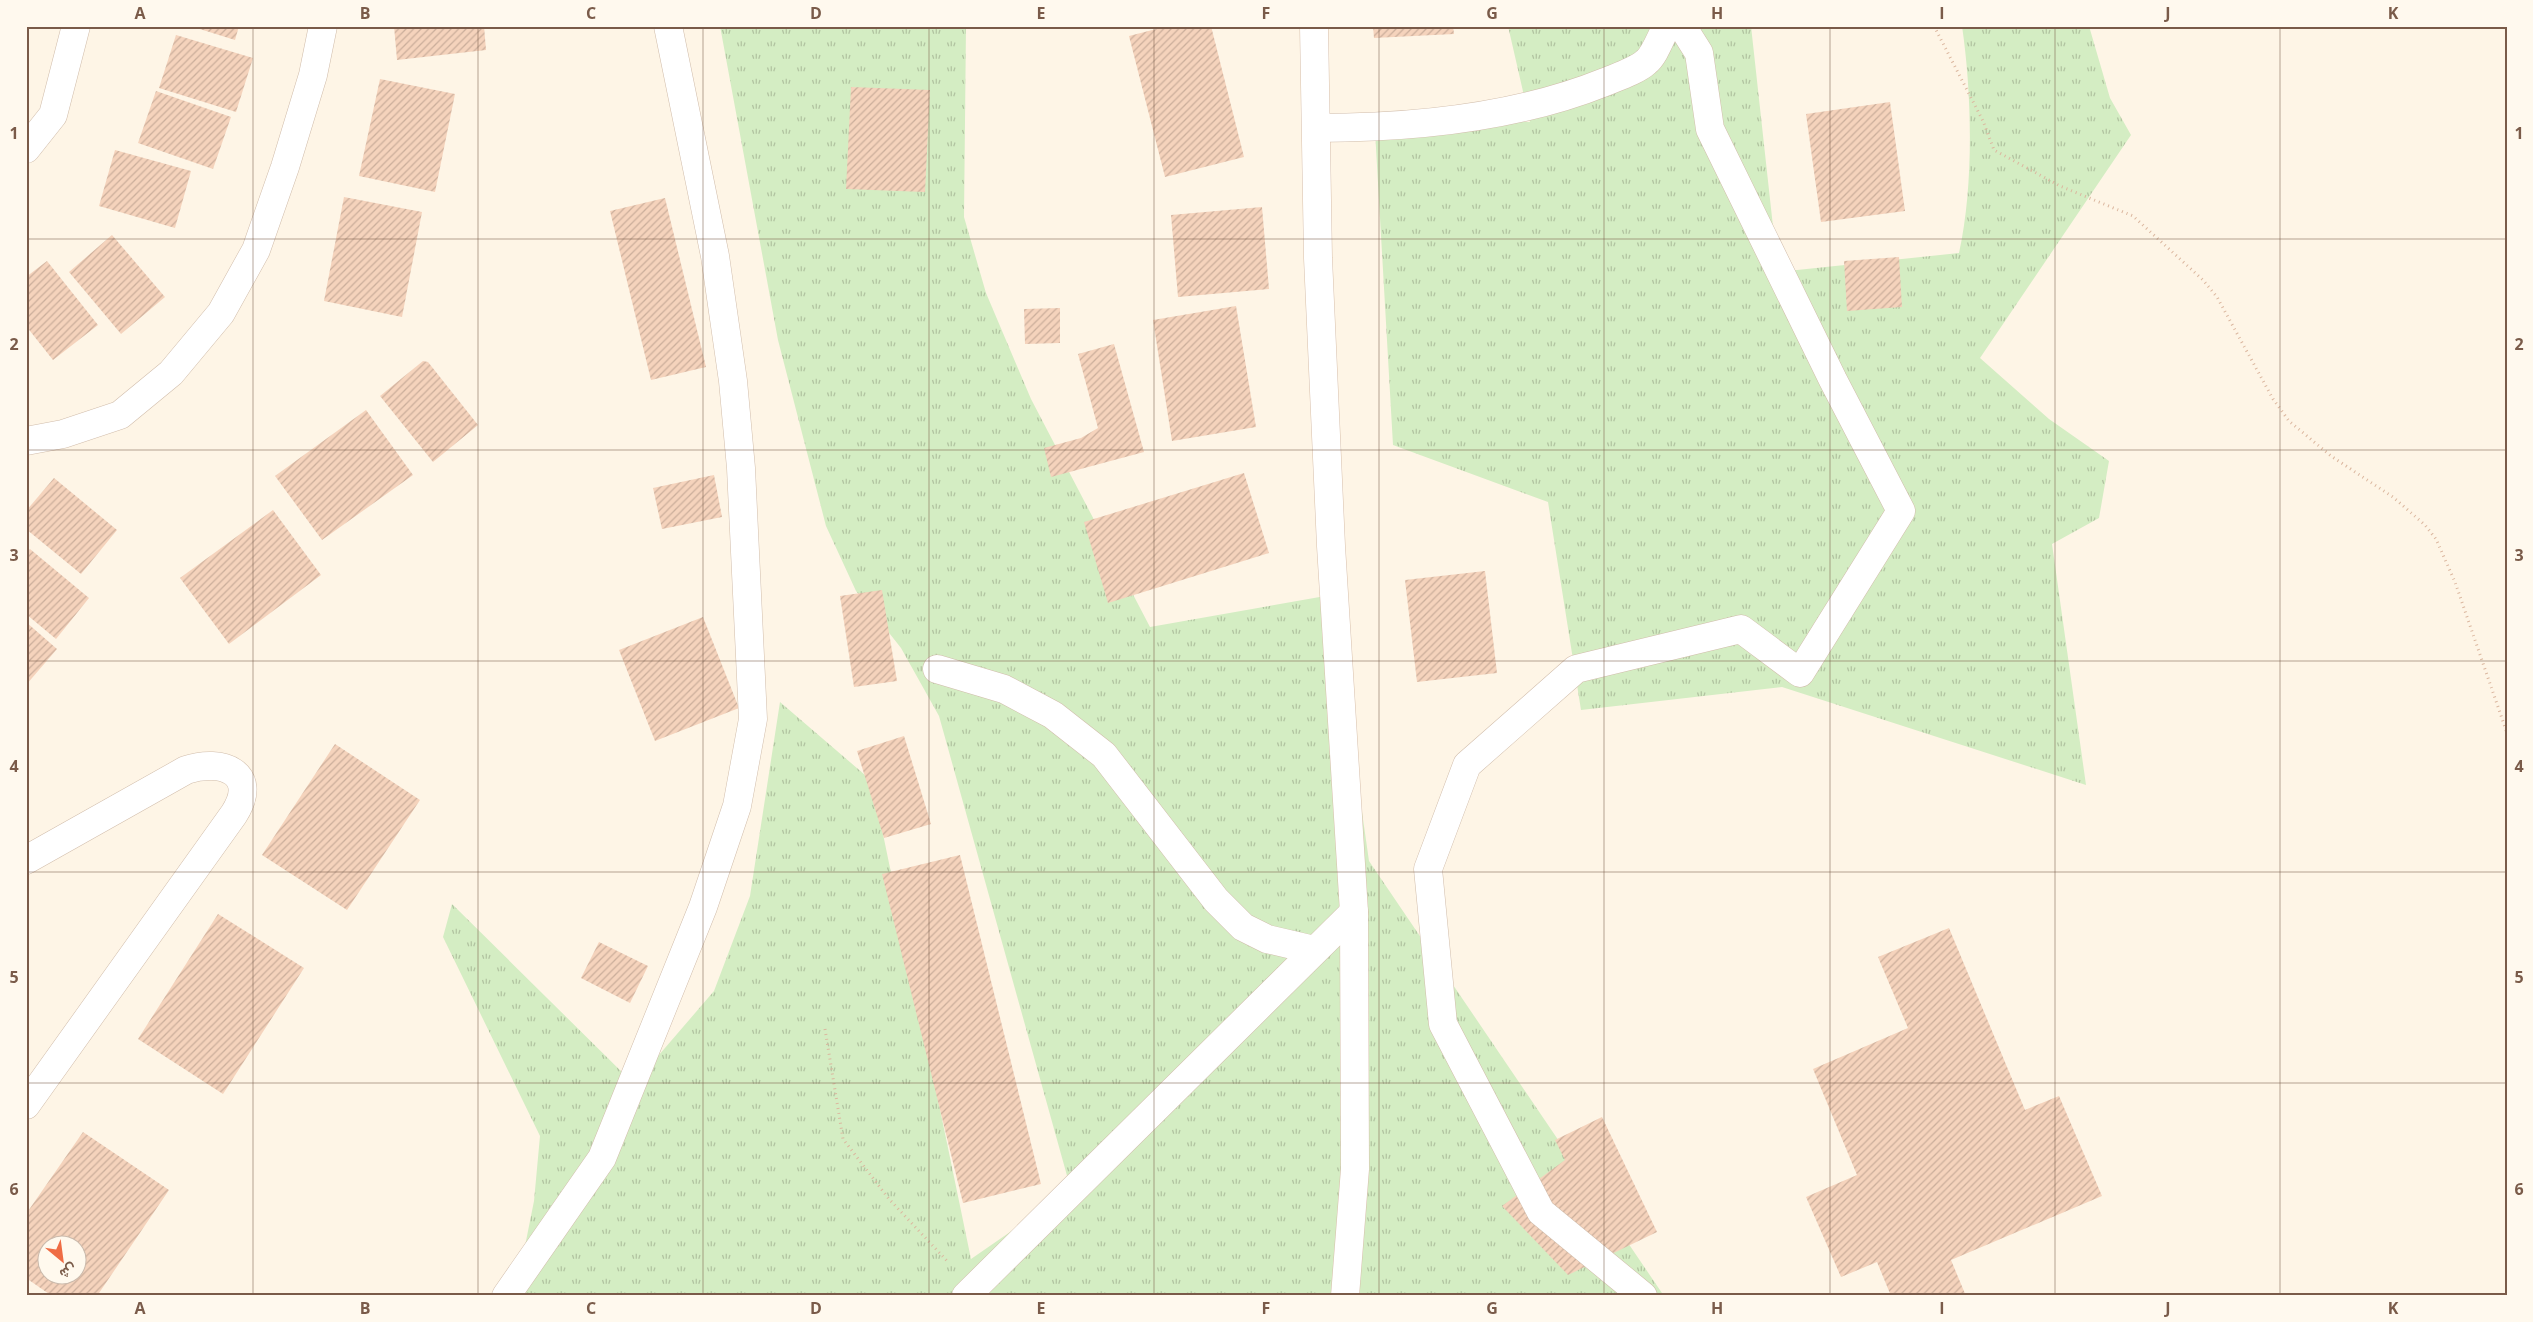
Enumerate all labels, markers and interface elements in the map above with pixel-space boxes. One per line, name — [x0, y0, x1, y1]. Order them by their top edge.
text: A — [134, 2, 146, 24]
text: B — [360, 2, 370, 24]
text: C — [586, 2, 596, 24]
text: D — [810, 2, 822, 24]
text: E — [1037, 2, 1046, 24]
text: F — [1262, 2, 1270, 24]
text: G — [1486, 2, 1498, 24]
text: H — [1711, 2, 1723, 24]
text: I — [1939, 2, 1945, 24]
text: J — [2163, 2, 2171, 24]
text: K — [2388, 2, 2399, 24]
text: 1 — [9, 122, 19, 144]
text: 1 — [2514, 122, 2524, 144]
text: 2 — [9, 333, 19, 355]
text: 2 — [2514, 333, 2524, 355]
text: 3 — [9, 544, 19, 566]
text: 3 — [2514, 544, 2524, 566]
text: 4 — [9, 755, 19, 777]
text: 4 — [2514, 755, 2524, 777]
text: 5 — [9, 966, 19, 988]
text: 5 — [2514, 966, 2524, 988]
text: 6 — [9, 1178, 19, 1200]
text: 6 — [2514, 1178, 2524, 1200]
north arrow — [38, 1234, 88, 1284]
text: ش — [56, 1259, 81, 1284]
text: A — [134, 1297, 146, 1319]
text: B — [360, 1297, 370, 1319]
text: C — [586, 1297, 596, 1319]
text: D — [810, 1297, 822, 1319]
text: E — [1037, 1297, 1046, 1319]
text: F — [1262, 1297, 1270, 1319]
text: G — [1486, 1297, 1498, 1319]
text: H — [1711, 1297, 1723, 1319]
text: I — [1939, 1297, 1945, 1319]
text: J — [2163, 1297, 2171, 1319]
text: K — [2388, 1297, 2399, 1319]

